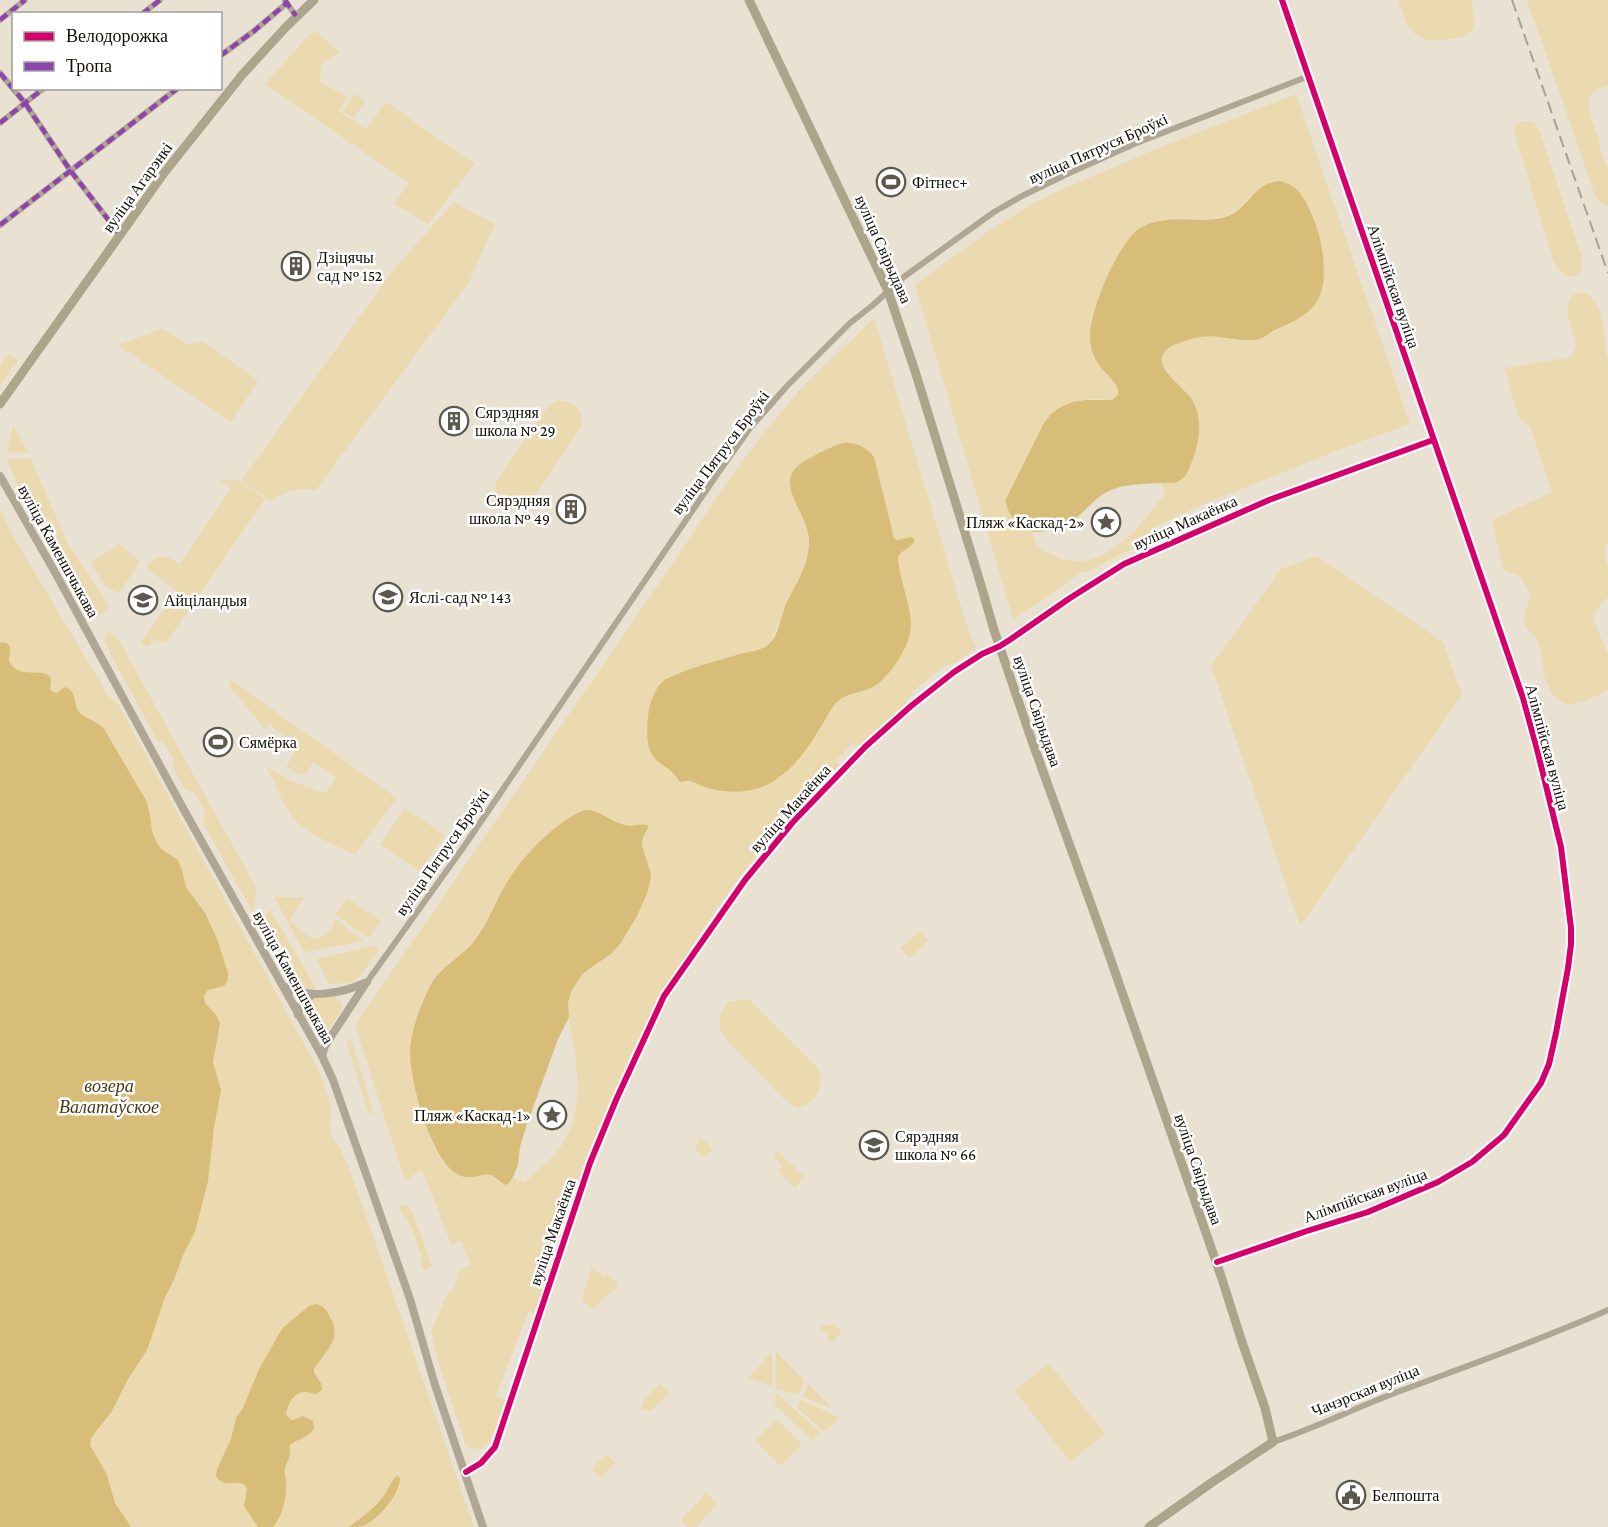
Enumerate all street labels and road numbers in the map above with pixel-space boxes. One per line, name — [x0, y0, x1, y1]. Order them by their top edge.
street label: вуліца Пятруся Броўкі — [1026, 110, 1171, 188]
street label: вуліца Агарэнкі — [99, 139, 177, 236]
street label: вуліца Свірыдава — [851, 193, 915, 306]
street label: Алімпійская вуліца — [1363, 222, 1423, 351]
street label: вуліца Пятруся Броўкі — [668, 387, 774, 518]
street label: вуліца Каменшчыкава — [14, 482, 102, 621]
street label: вуліца Макаёнка — [1131, 492, 1240, 554]
street label: вуліца Свірыдава — [1010, 653, 1065, 769]
street label: Алімпійская вуліца — [1521, 682, 1573, 812]
street label: вуліца Макаёнка — [747, 761, 835, 856]
street label: вуліца Пятруся Броўкі — [392, 785, 494, 919]
street label: вуліца Каменшчыкава — [249, 908, 337, 1047]
street label: вуліца Свірыдава — [1171, 1111, 1226, 1227]
street label: Алімпійская вуліца — [1301, 1165, 1430, 1227]
street label: вуліца Макаёнка — [526, 1177, 580, 1288]
street label: Чачэрская вуліца — [1309, 1361, 1422, 1421]

